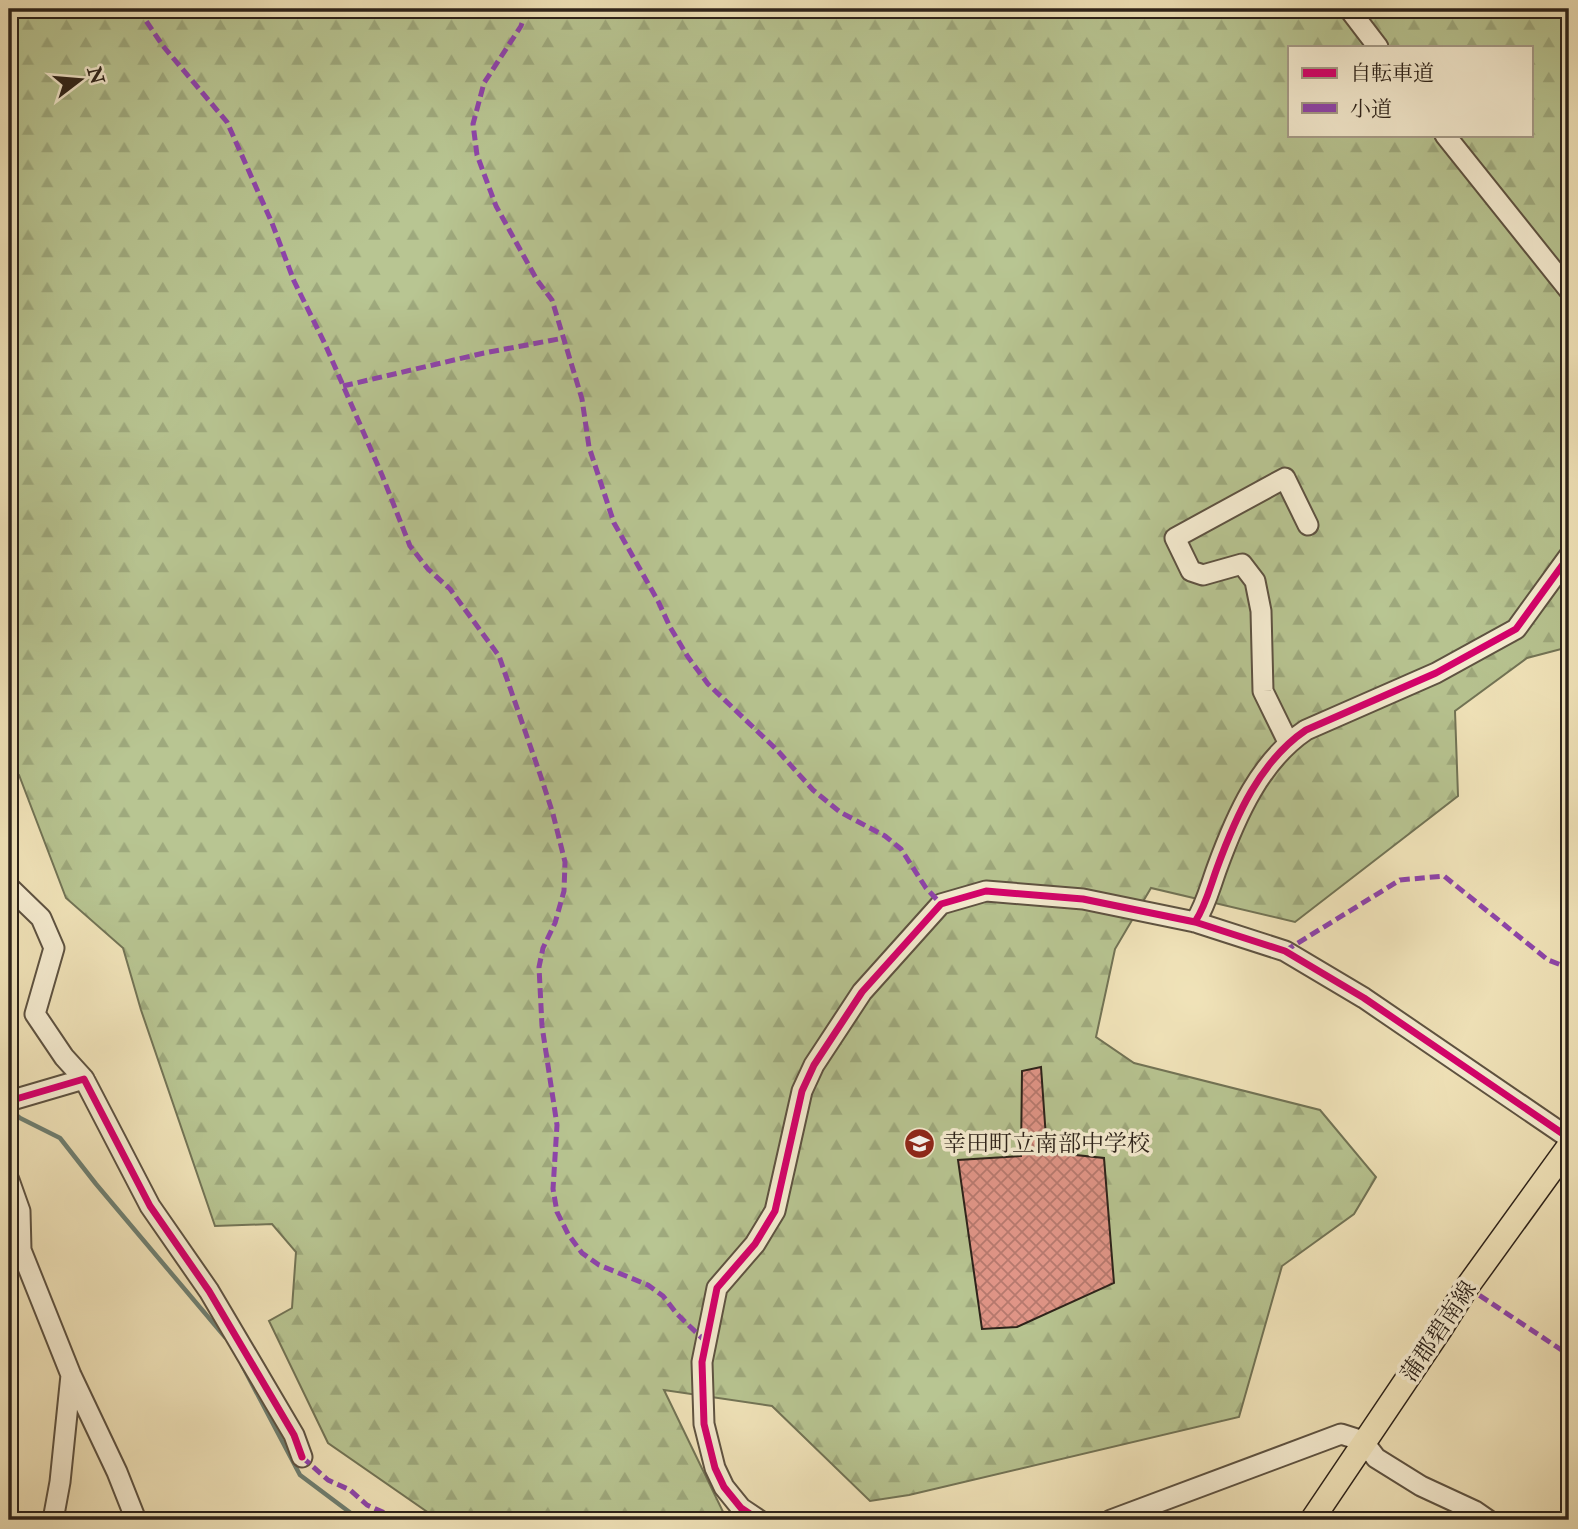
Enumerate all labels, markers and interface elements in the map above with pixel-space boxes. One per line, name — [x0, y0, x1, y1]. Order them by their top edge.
north arrow — [46, 46, 116, 116]
legend — [1288, 46, 1532, 136]
text: 自転車道 — [1350, 60, 1434, 87]
text: N — [81, 63, 110, 88]
text: 小道 — [1350, 96, 1392, 123]
school or university icon: 幸田町立南部中学校 — [903, 1126, 937, 1160]
place label: 幸田町立南部中学校 — [943, 1129, 1150, 1158]
street label: 蒲郡碧南線 — [1394, 1276, 1483, 1387]

